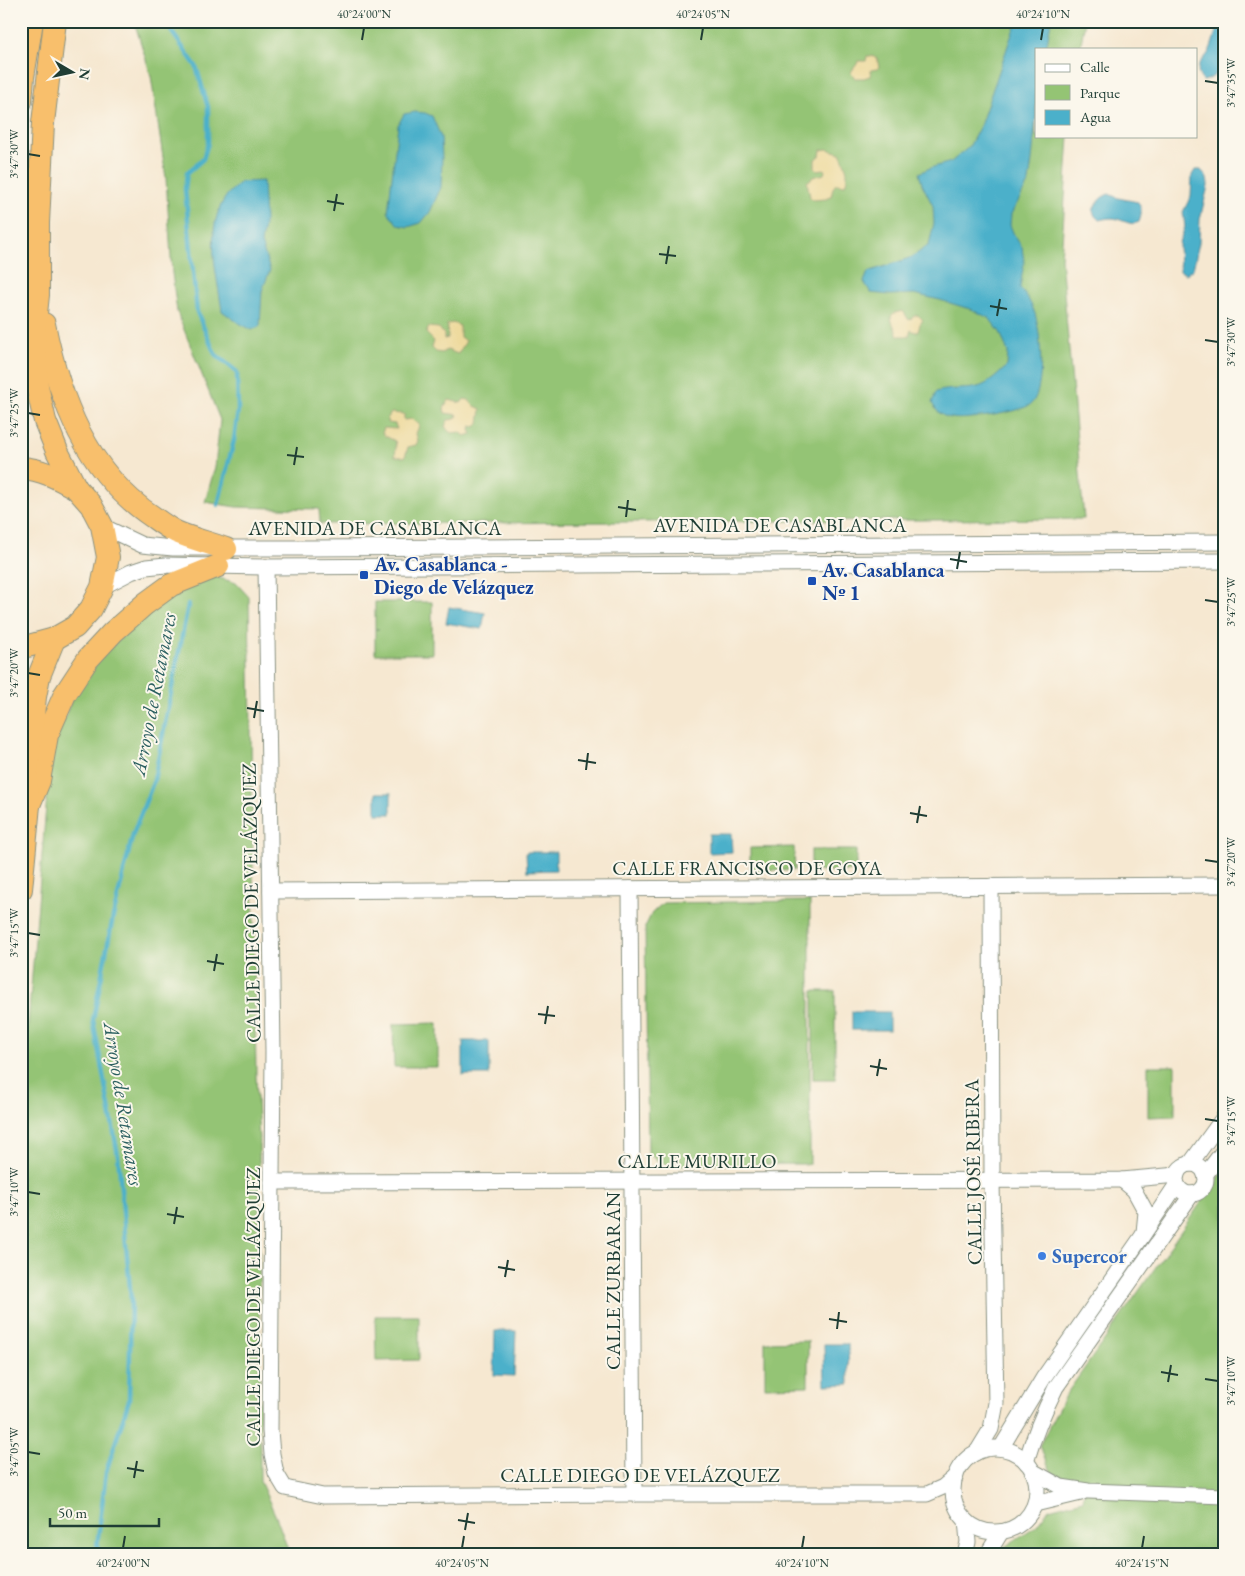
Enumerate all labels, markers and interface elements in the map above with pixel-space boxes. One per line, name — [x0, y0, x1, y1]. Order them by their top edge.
text: 40°24'00"N — [337, 6, 391, 22]
text: 40°24'05"N — [676, 6, 730, 22]
text: 40°24'10"N — [1016, 6, 1070, 22]
north arrow — [48, 48, 98, 98]
legend — [1035, 48, 1198, 138]
text: Calle — [1080, 57, 1110, 76]
text: 3°47'35"W — [1223, 57, 1239, 108]
text: N — [75, 67, 95, 82]
text: Parque — [1080, 83, 1120, 102]
text: Agua — [1079, 107, 1111, 126]
text: 3°47'30"W — [6, 128, 22, 179]
text: 3°47'30"W — [1223, 316, 1239, 367]
text: 3°47'25"W — [6, 387, 22, 438]
street label: AVENIDA DE CASABLANCA — [652, 512, 907, 538]
street label: AVENIDA DE CASABLANCA — [247, 515, 502, 541]
place label: Av. Casablanca - Diego de Velázquez — [373, 551, 534, 600]
place label: Av. Casablanca Nº 1 — [821, 557, 945, 606]
marker: Av. Casablanca - Diego de Velázquez — [358, 569, 370, 581]
marker: Av. Casablanca Nº 1 — [806, 575, 818, 587]
text: 3°47'25"W — [1223, 576, 1239, 627]
water label: Arroyo de Retamares — [124, 610, 182, 780]
text: 3°47'20"W — [6, 647, 22, 698]
street label: CALLE DIEGO DE VELÁZQUEZ — [236, 763, 266, 1043]
text: 3°47'20"W — [1223, 836, 1239, 887]
street label: CALLE FRANCISCO DE GOYA — [612, 855, 882, 881]
text: 3°47'15"W — [6, 907, 22, 958]
water label: Arroyo de Retamares — [97, 1018, 150, 1188]
street label: CALLE JOSÉ RIBERA — [958, 1078, 988, 1265]
text: 3°47'15"W — [1223, 1095, 1239, 1146]
street label: CALLE MURILLO — [617, 1148, 777, 1174]
text: 3°47'10"W — [6, 1166, 22, 1217]
street label: CALLE DIEGO DE VELÁZQUEZ — [240, 1167, 266, 1447]
street label: CALLE ZURBARÁN — [600, 1192, 626, 1370]
place label: Supercor — [1052, 1243, 1128, 1269]
marker: Supercor — [1036, 1250, 1048, 1262]
text: 3°47'10"W — [1223, 1355, 1239, 1406]
text: 3°47'05"W — [6, 1426, 22, 1477]
street label: CALLE DIEGO DE VELÁZQUEZ — [500, 1462, 780, 1488]
scale bar — [50, 1496, 159, 1528]
text: 50 m — [58, 1503, 87, 1522]
text: 40°24'00"N — [96, 1555, 150, 1571]
text: 40°24'05"N — [435, 1555, 489, 1571]
text: 40°24'10"N — [775, 1555, 829, 1571]
text: 40°24'15"N — [1115, 1555, 1169, 1571]

